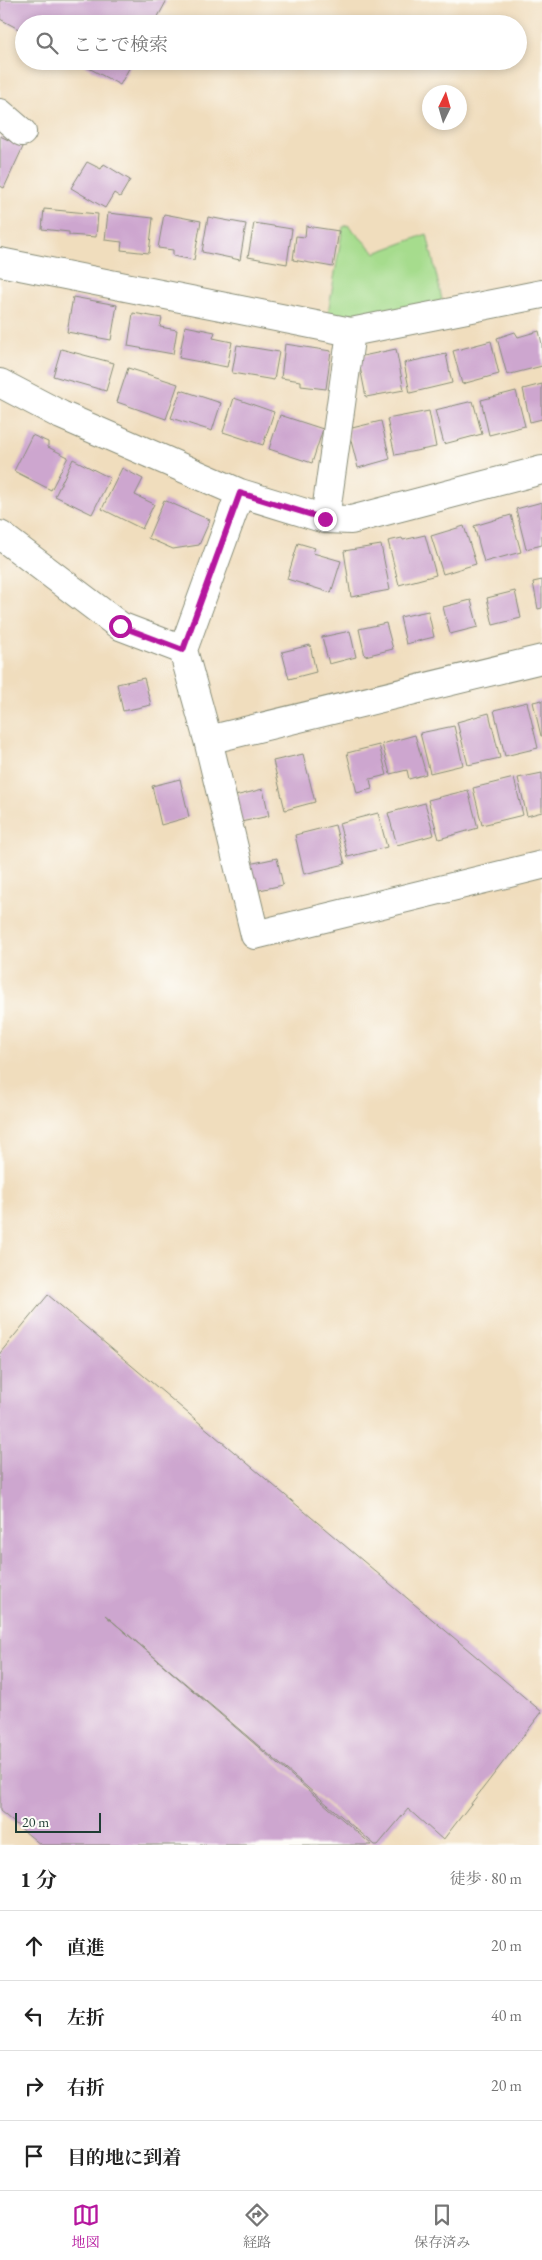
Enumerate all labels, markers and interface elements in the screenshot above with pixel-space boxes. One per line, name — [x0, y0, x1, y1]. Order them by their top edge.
search box — [15, 15, 527, 70]
icon: search — [33, 29, 61, 57]
text: ここで検索 — [73, 32, 168, 57]
north arrow — [422, 85, 467, 130]
route end — [314, 508, 337, 531]
route start — [109, 615, 132, 638]
scale bar — [15, 1810, 101, 1833]
text: 20 m — [22, 1813, 49, 1831]
text: 1 分 — [20, 1866, 57, 1893]
text: 徒歩 · 80 m — [449, 1868, 522, 1889]
icon: ahead — [20, 1932, 48, 1960]
text: 直進 — [67, 1935, 105, 1960]
text: 20 m — [491, 1935, 522, 1956]
icon: left — [20, 2002, 48, 2030]
text: 左折 — [67, 2005, 105, 2030]
text: 40 m — [491, 2005, 522, 2026]
icon: right — [20, 2072, 48, 2100]
text: 右折 — [67, 2075, 105, 2100]
text: 20 m — [491, 2075, 522, 2096]
icon: arrive — [20, 2142, 48, 2170]
text: 目的地に到着 — [67, 2145, 181, 2170]
tab: 地図 — [72, 2201, 100, 2251]
tab: 経路 — [243, 2201, 271, 2251]
tab: 保存済み — [414, 2201, 470, 2251]

